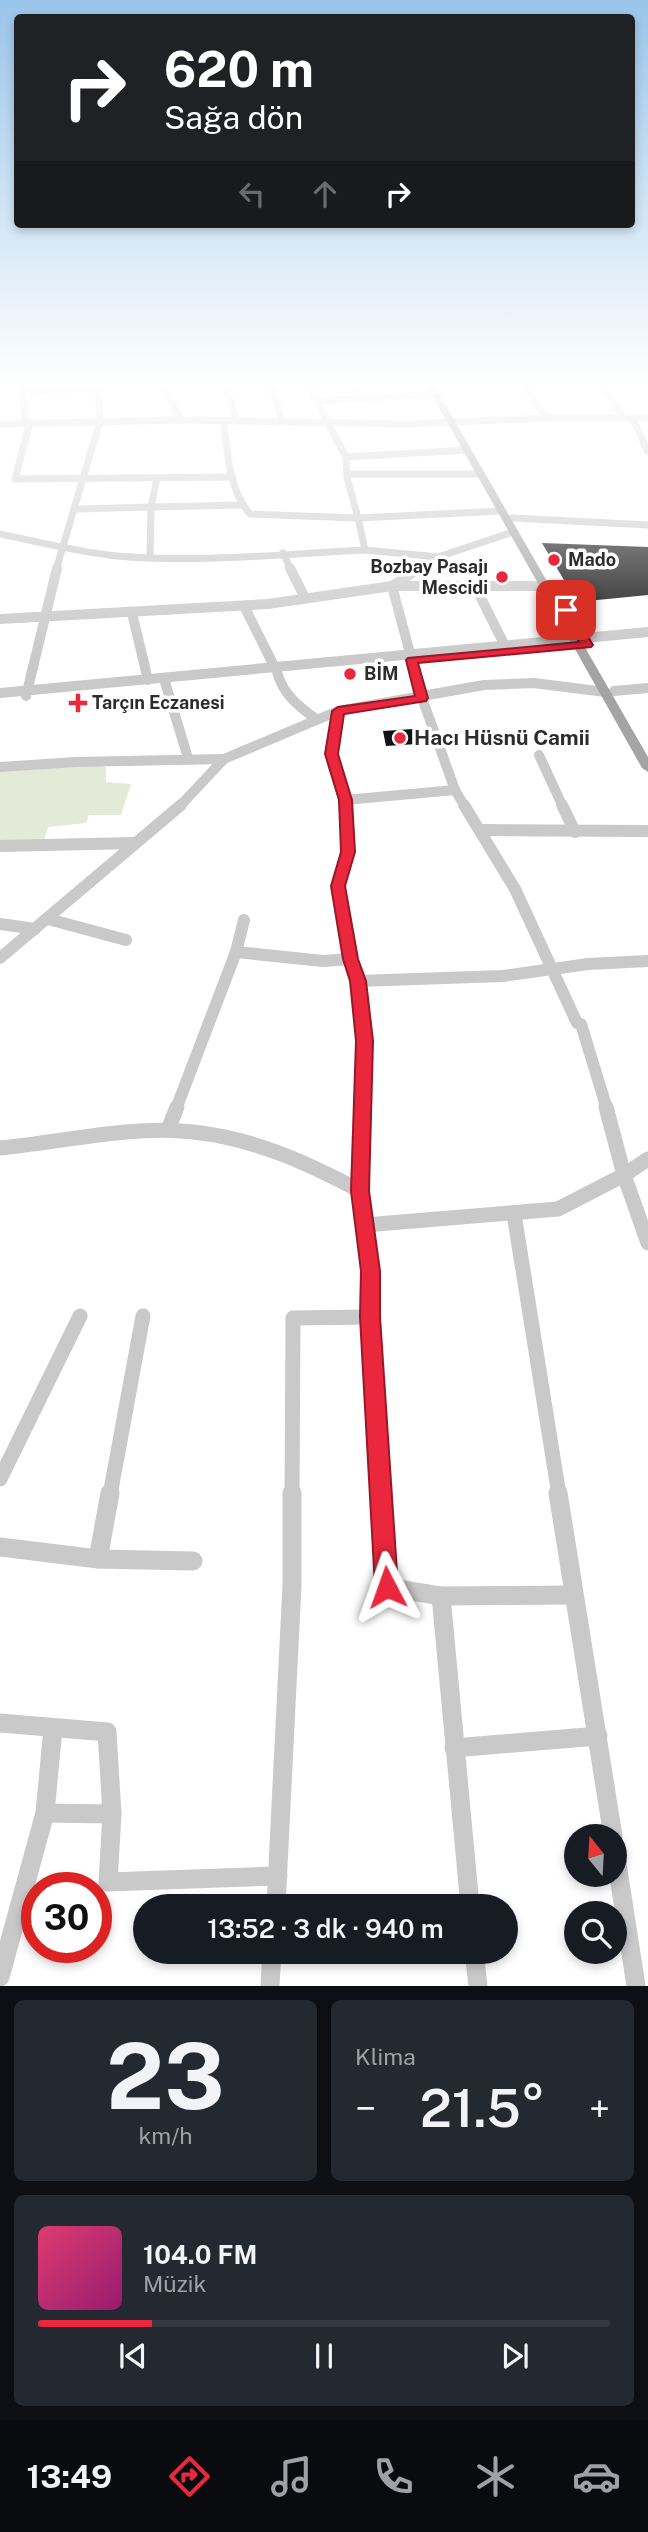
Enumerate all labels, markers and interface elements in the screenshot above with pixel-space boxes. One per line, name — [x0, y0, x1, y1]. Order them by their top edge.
text: 620 m — [164, 40, 314, 98]
icon: right — [49, 42, 140, 133]
text: Sağa dön — [164, 99, 303, 136]
icon: left — [233, 175, 271, 213]
icon: ahead — [306, 175, 344, 213]
icon: right — [379, 175, 417, 213]
place label: Mado — [568, 549, 616, 570]
marker: Mado — [546, 552, 562, 568]
place label: Bozbay Pasajı Mescidi — [370, 556, 488, 598]
marker: Bozbay Pasajı Mescidi — [494, 569, 510, 585]
pin — [536, 580, 596, 640]
icon: arrive — [547, 591, 585, 629]
place label: BİM — [364, 662, 399, 684]
marker: BİM — [342, 666, 358, 682]
place label: Tarçın Eczanesi — [92, 692, 225, 713]
marker: Tarçın Eczanesi — [70, 695, 86, 711]
place label: Hacı Hüsnü Camii — [414, 725, 590, 750]
marker: Hacı Hüsnü Camii — [392, 730, 408, 746]
position arrow — [350, 1550, 424, 1624]
north arrow — [564, 1824, 626, 1886]
map controls — [564, 1824, 627, 1964]
speed limit sign: 30 — [21, 1872, 112, 1963]
button: search — [564, 1901, 627, 1964]
text: 13:52 · 3 dk · 940 m — [207, 1913, 444, 1944]
text: 23 — [106, 2023, 225, 2129]
text: Klima — [355, 2043, 416, 2070]
text: 21.5° — [420, 2078, 545, 2139]
text: − — [355, 2086, 376, 2131]
text: + — [589, 2086, 610, 2131]
text: km/h — [138, 2122, 193, 2149]
text: 104.0 FM — [143, 2239, 257, 2270]
text: Müzik — [143, 2270, 206, 2297]
icon: previous — [114, 2337, 152, 2375]
icon: pause — [305, 2337, 343, 2375]
icon: next — [496, 2337, 534, 2375]
icon: directions — [165, 2452, 214, 2501]
icon: music — [267, 2452, 316, 2501]
icon: phone — [369, 2452, 418, 2501]
icon: climate — [471, 2452, 520, 2501]
icon: car — [572, 2452, 621, 2501]
text: 13:49 — [26, 2458, 112, 2495]

